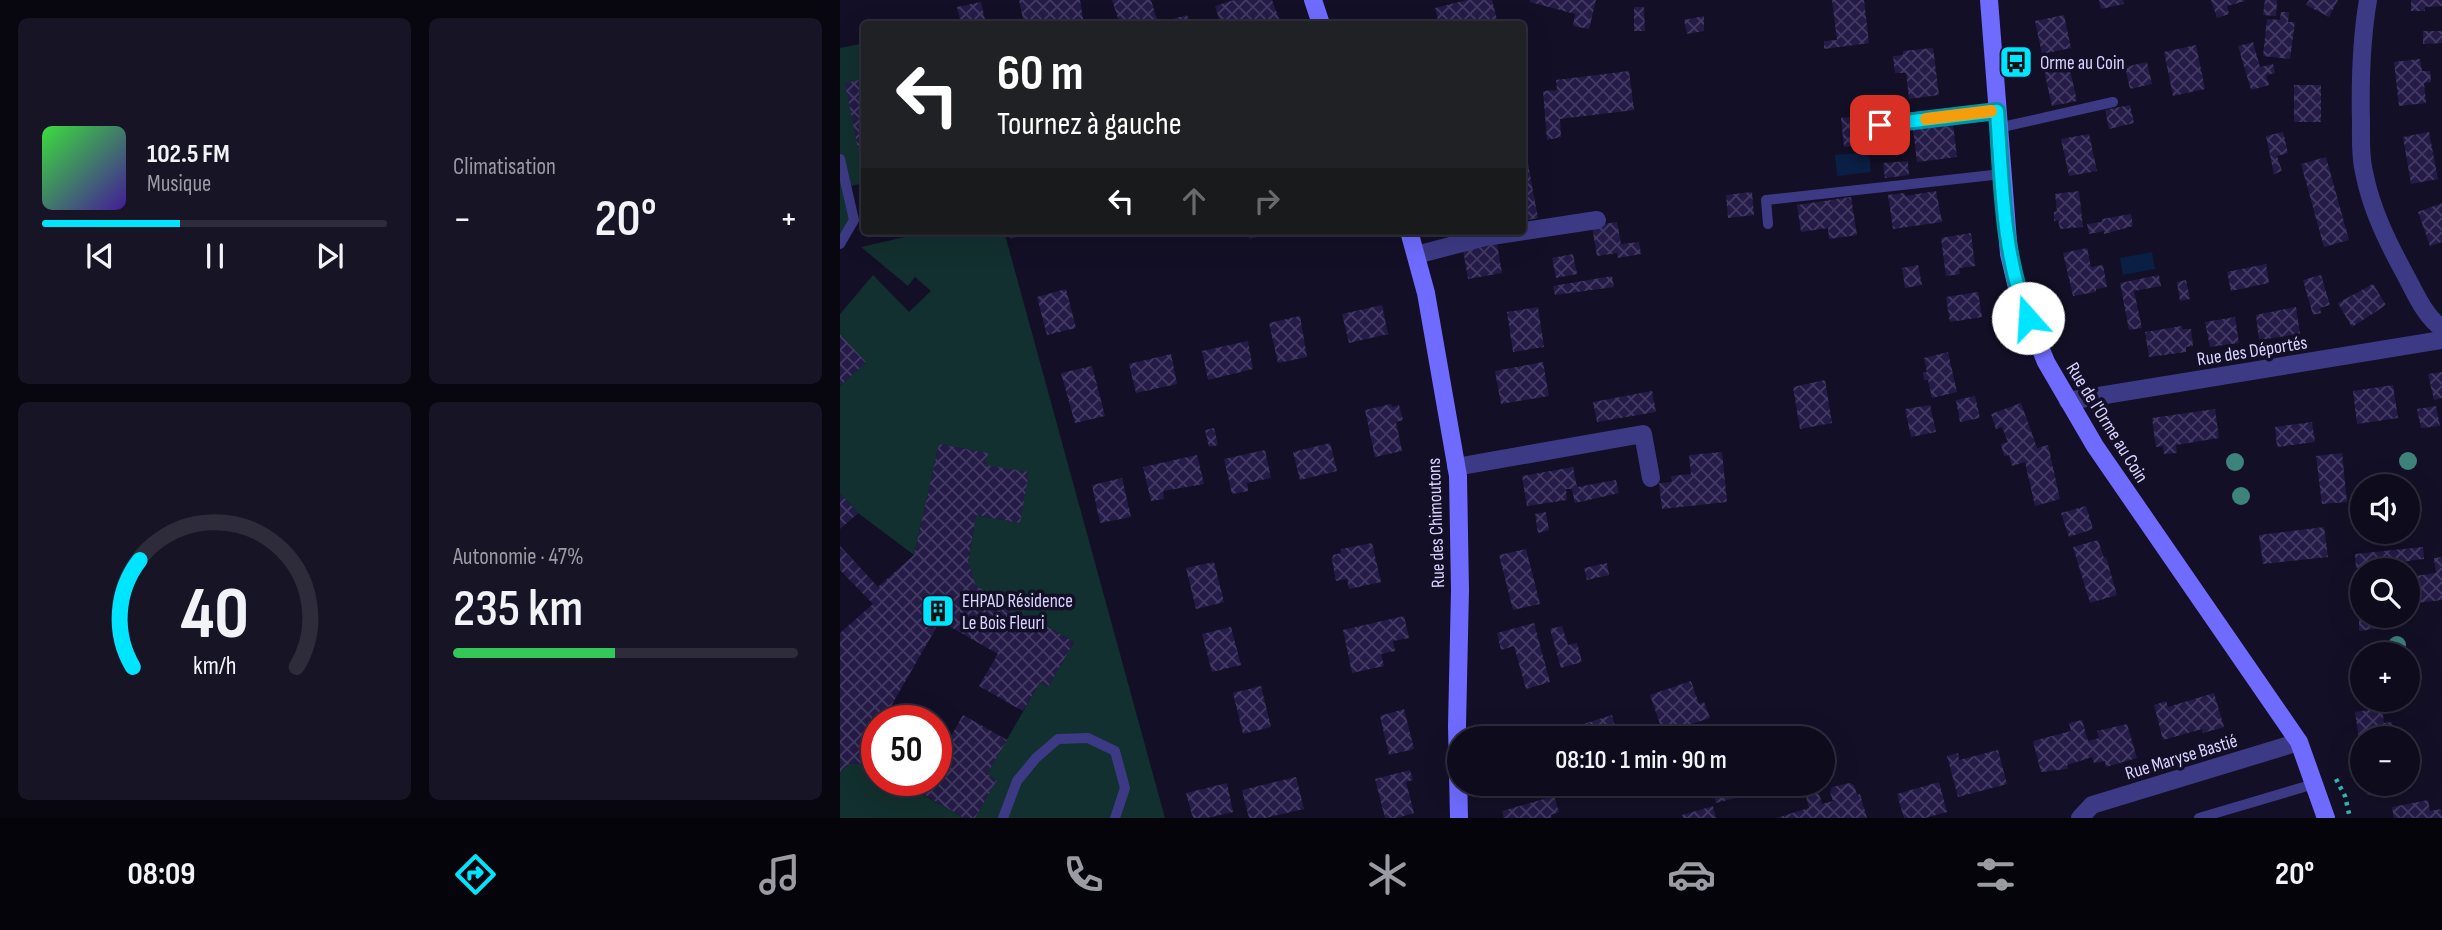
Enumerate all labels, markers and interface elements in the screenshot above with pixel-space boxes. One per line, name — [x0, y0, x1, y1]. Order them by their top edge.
bus stop icon: Orme au Coin — [1997, 43, 2035, 81]
text: 60 m — [997, 45, 1084, 104]
icon: left — [882, 49, 973, 140]
place label: Orme au Coin — [2040, 52, 2125, 75]
pin — [1850, 95, 1910, 155]
text: Tournez à gauche — [997, 105, 1182, 144]
icon: arrive — [1861, 106, 1899, 144]
text: 102.5 FM — [147, 139, 230, 170]
text: Climatisation — [453, 153, 556, 181]
text: Musique — [147, 170, 211, 198]
icon: left — [1102, 182, 1140, 220]
icon: ahead — [1175, 182, 1213, 220]
icon: right — [1248, 182, 1286, 220]
text: 20° — [594, 188, 657, 251]
text: − — [453, 197, 472, 242]
text: + — [779, 197, 798, 242]
icon: previous — [81, 237, 119, 275]
icon: pause — [196, 237, 234, 275]
icon: next — [311, 237, 349, 275]
position arrow — [1991, 281, 2065, 355]
street label: Rue des Déportés — [2195, 331, 2309, 372]
street label: Rue de l'Orme au Coin — [2061, 359, 2153, 487]
street label: Rue des Chimoutons — [1423, 457, 1450, 588]
map controls — [2350, 474, 2420, 796]
button: sound — [2350, 474, 2420, 544]
text: Autonomie · 47% — [453, 543, 584, 571]
button: search — [2350, 558, 2420, 628]
text: 40 — [180, 571, 249, 659]
text: 235 km — [453, 578, 583, 641]
place label: EHPAD Résidence Le Bois Fleuri — [962, 590, 1073, 635]
building icon: EHPAD Résidence Le Bois Fleuri — [919, 592, 957, 630]
button: + — [2350, 642, 2420, 712]
text: km/h — [193, 651, 236, 682]
speed limit sign: 50 — [861, 705, 952, 796]
button: − — [2350, 726, 2420, 796]
street label: Rue Maryse Bastié — [2123, 729, 2240, 785]
text: 08:10 · 1 min · 90 m — [1555, 745, 1727, 776]
icon: directions — [451, 850, 500, 899]
icon: music — [755, 850, 804, 899]
icon: phone — [1059, 850, 1108, 899]
icon: climate — [1363, 850, 1412, 899]
icon: car — [1667, 850, 1716, 899]
icon: filters — [1971, 850, 2020, 899]
text: 08:09 — [128, 855, 195, 894]
text: 20° — [2275, 855, 2314, 894]

